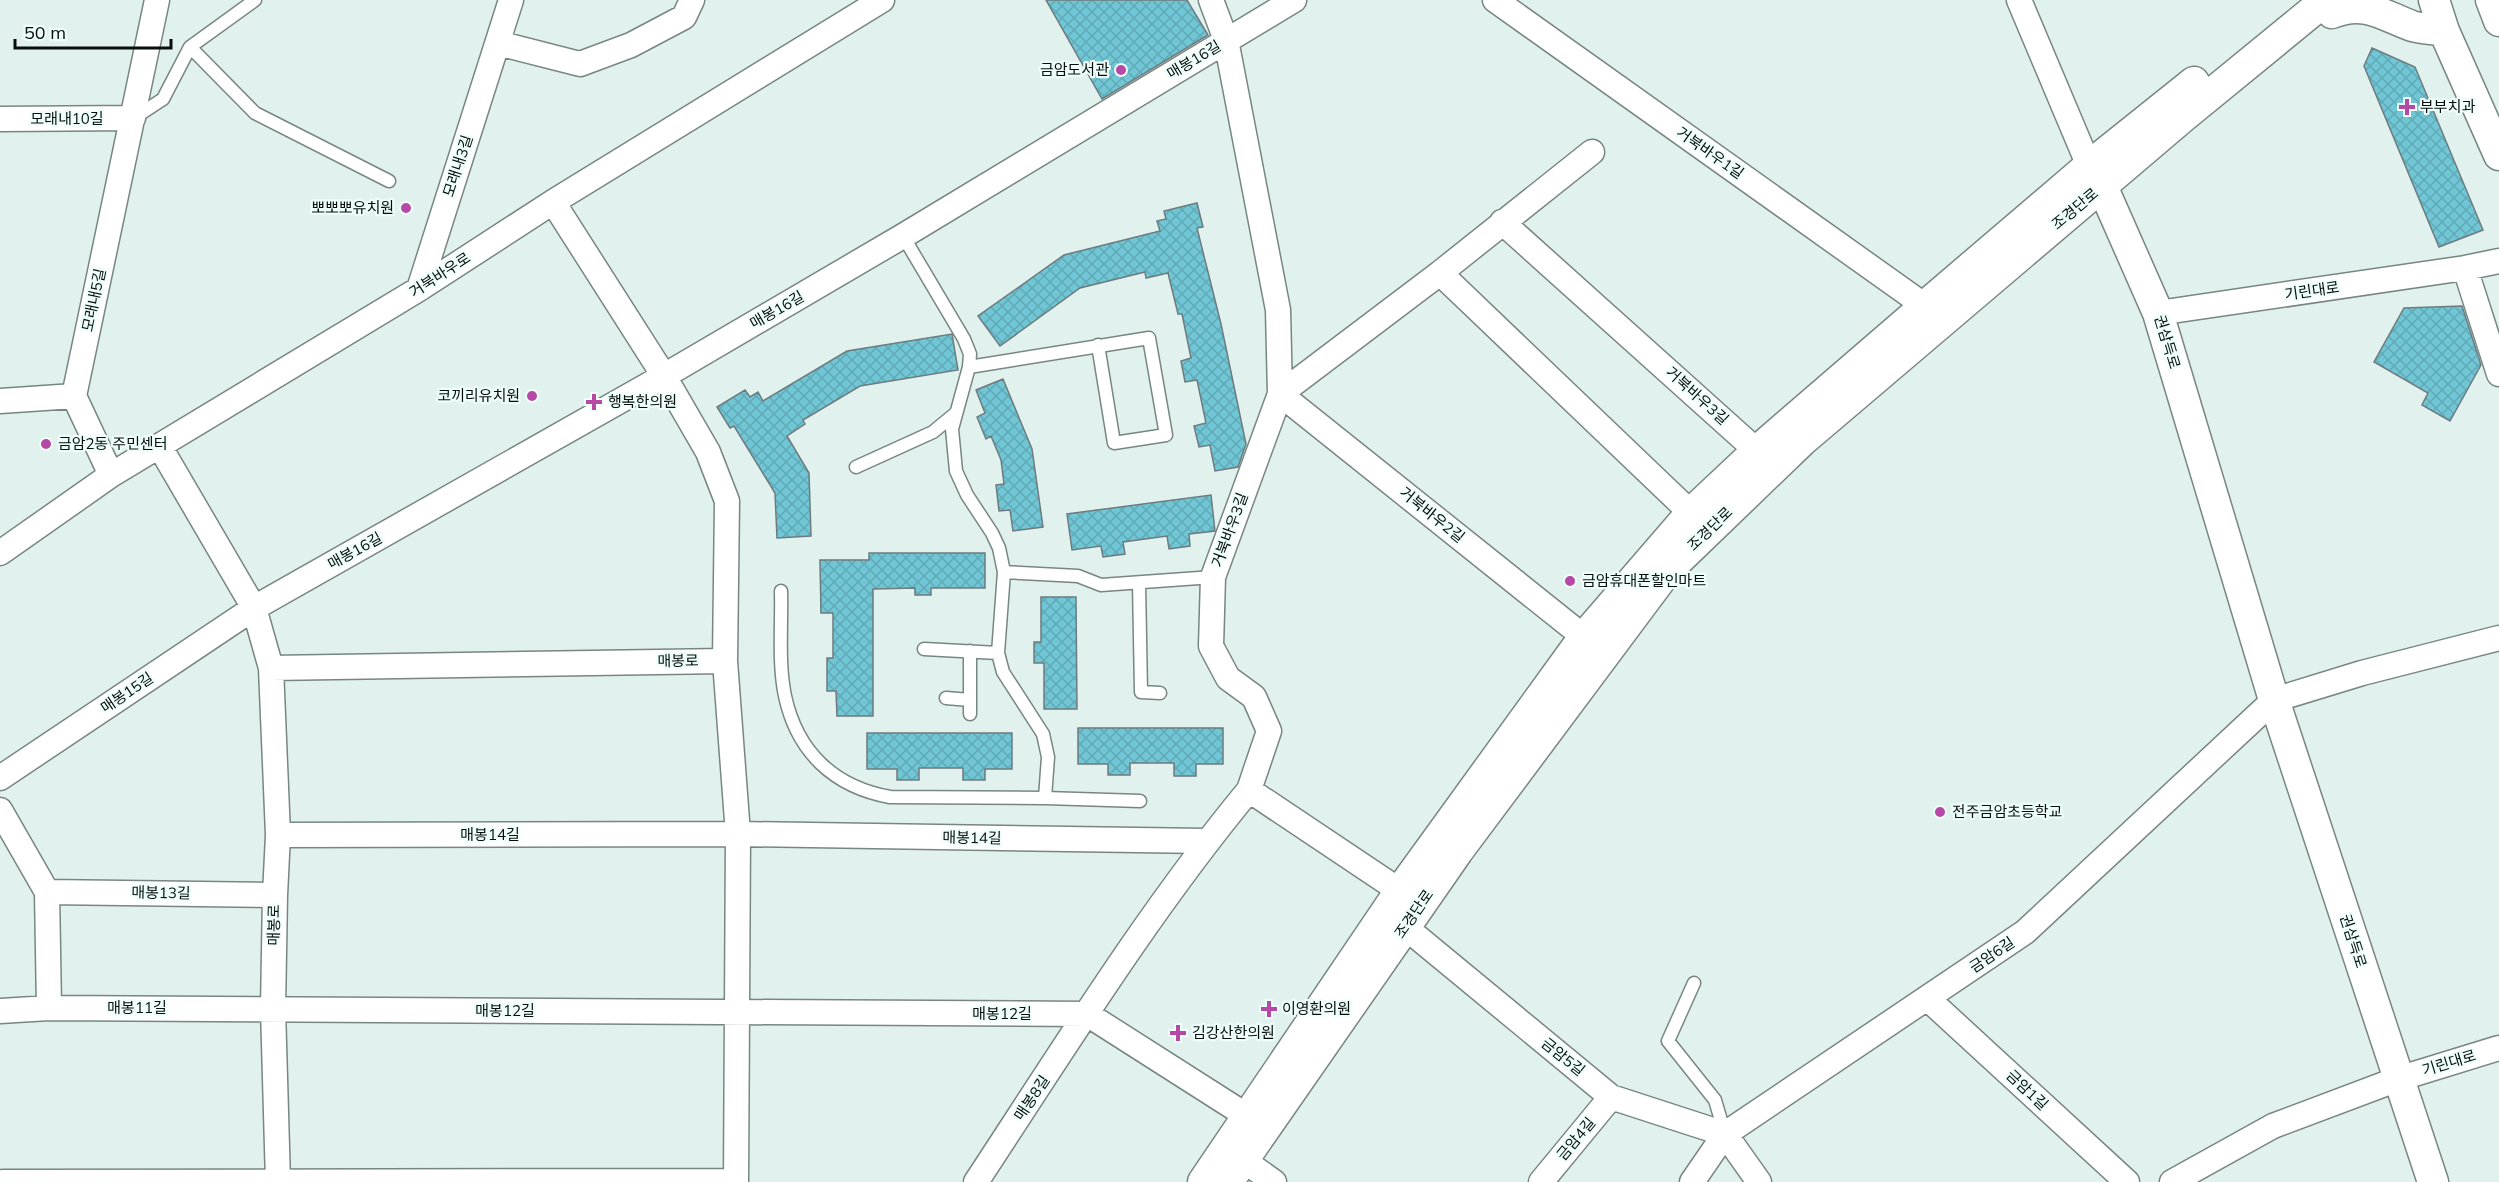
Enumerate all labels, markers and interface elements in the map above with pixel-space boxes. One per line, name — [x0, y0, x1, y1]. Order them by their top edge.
scale bar — [15, 12, 171, 50]
text: 50 m — [24, 21, 66, 44]
street label: 매봉16길 — [1163, 36, 1224, 83]
place label: 금암도서관 — [1040, 60, 1109, 79]
marker: 금암도서관 — [1114, 63, 1128, 77]
place label: 부부치과 — [2420, 97, 2475, 116]
marker: 부부치과 — [2398, 98, 2416, 116]
street label: 모래내10길 — [30, 109, 104, 128]
street label: 거북바우1길 — [1673, 122, 1748, 183]
street label: 모래내3길 — [439, 132, 476, 199]
street label: 조경단로 — [2047, 184, 2102, 234]
place label: 뽀뽀뽀유치원 — [311, 198, 394, 217]
marker: 뽀뽀뽀유치원 — [399, 201, 413, 215]
street label: 거북바우로 — [406, 248, 474, 301]
street label: 모래내5길 — [78, 267, 109, 333]
street label: 기린대로 — [2283, 277, 2341, 304]
street label: 매봉16길 — [746, 286, 807, 333]
street label: 권삼득로 — [2150, 313, 2185, 371]
street label: 거북바우3길 — [1662, 362, 1733, 429]
place label: 코끼리유치원 — [437, 386, 520, 405]
marker: 코끼리유치원 — [525, 389, 539, 403]
place label: 행복한의원 — [608, 392, 677, 411]
marker: 행복한의원 — [585, 393, 603, 411]
place label: 금암2동 주민센터 — [58, 434, 168, 453]
marker: 금암2동 주민센터 — [39, 437, 53, 451]
street label: 거북바우2길 — [1396, 483, 1469, 547]
street label: 거북바우3길 — [1207, 490, 1252, 570]
street label: 조경단로 — [1683, 503, 1736, 555]
street label: 매봉16길 — [324, 528, 385, 573]
place label: 금암휴대폰할인마트 — [1582, 571, 1706, 590]
marker: 금암휴대폰할인마트 — [1563, 574, 1577, 588]
street label: 매봉로 — [657, 651, 699, 670]
street label: 매봉15길 — [97, 668, 157, 717]
place label: 전주금암초등학교 — [1952, 802, 2062, 821]
marker: 전주금암초등학교 — [1933, 805, 1947, 819]
street label: 매봉14길 — [460, 825, 520, 844]
street label: 매봉14길 — [942, 827, 1002, 848]
street label: 매봉13길 — [131, 882, 191, 903]
street label: 조경단로 — [1390, 886, 1437, 942]
street label: 매봉로 — [264, 904, 283, 946]
street label: 권삼득로 — [2336, 912, 2371, 970]
street label: 금암6길 — [1966, 933, 2018, 977]
street label: 매봉11길 — [107, 998, 167, 1017]
place label: 이영환의원 — [1282, 999, 1351, 1018]
marker: 이영환의원 — [1260, 1000, 1278, 1018]
street label: 매봉12길 — [475, 1001, 535, 1020]
street label: 매봉12길 — [972, 1004, 1032, 1023]
place label: 김강산한의원 — [1192, 1023, 1275, 1042]
marker: 김강산한의원 — [1169, 1024, 1187, 1042]
street label: 금암5길 — [1538, 1033, 1589, 1080]
street label: 기린대로 — [2420, 1045, 2478, 1080]
street label: 금암1길 — [2002, 1065, 2052, 1114]
street label: 매봉8길 — [1010, 1072, 1054, 1124]
street label: 금암4길 — [1552, 1113, 1599, 1164]

